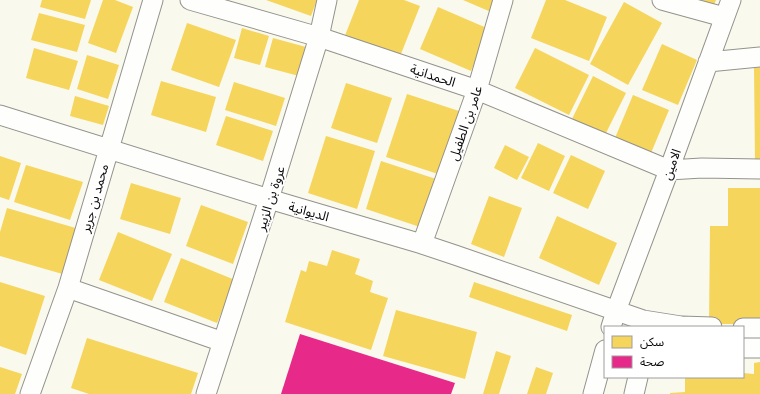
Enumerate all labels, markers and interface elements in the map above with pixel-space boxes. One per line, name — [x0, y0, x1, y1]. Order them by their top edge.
street label: الحمدانية — [407, 59, 458, 93]
street label: عامر بن الطفيل — [444, 83, 488, 164]
street label: الامين — [657, 146, 687, 183]
street label: محمد بن جرير — [75, 161, 114, 236]
street label: عروة بن الزبير — [251, 163, 291, 234]
street label: الديوانية — [286, 197, 331, 227]
legend — [604, 326, 744, 378]
text: سكن — [640, 333, 664, 352]
text: صحة — [640, 353, 664, 372]

